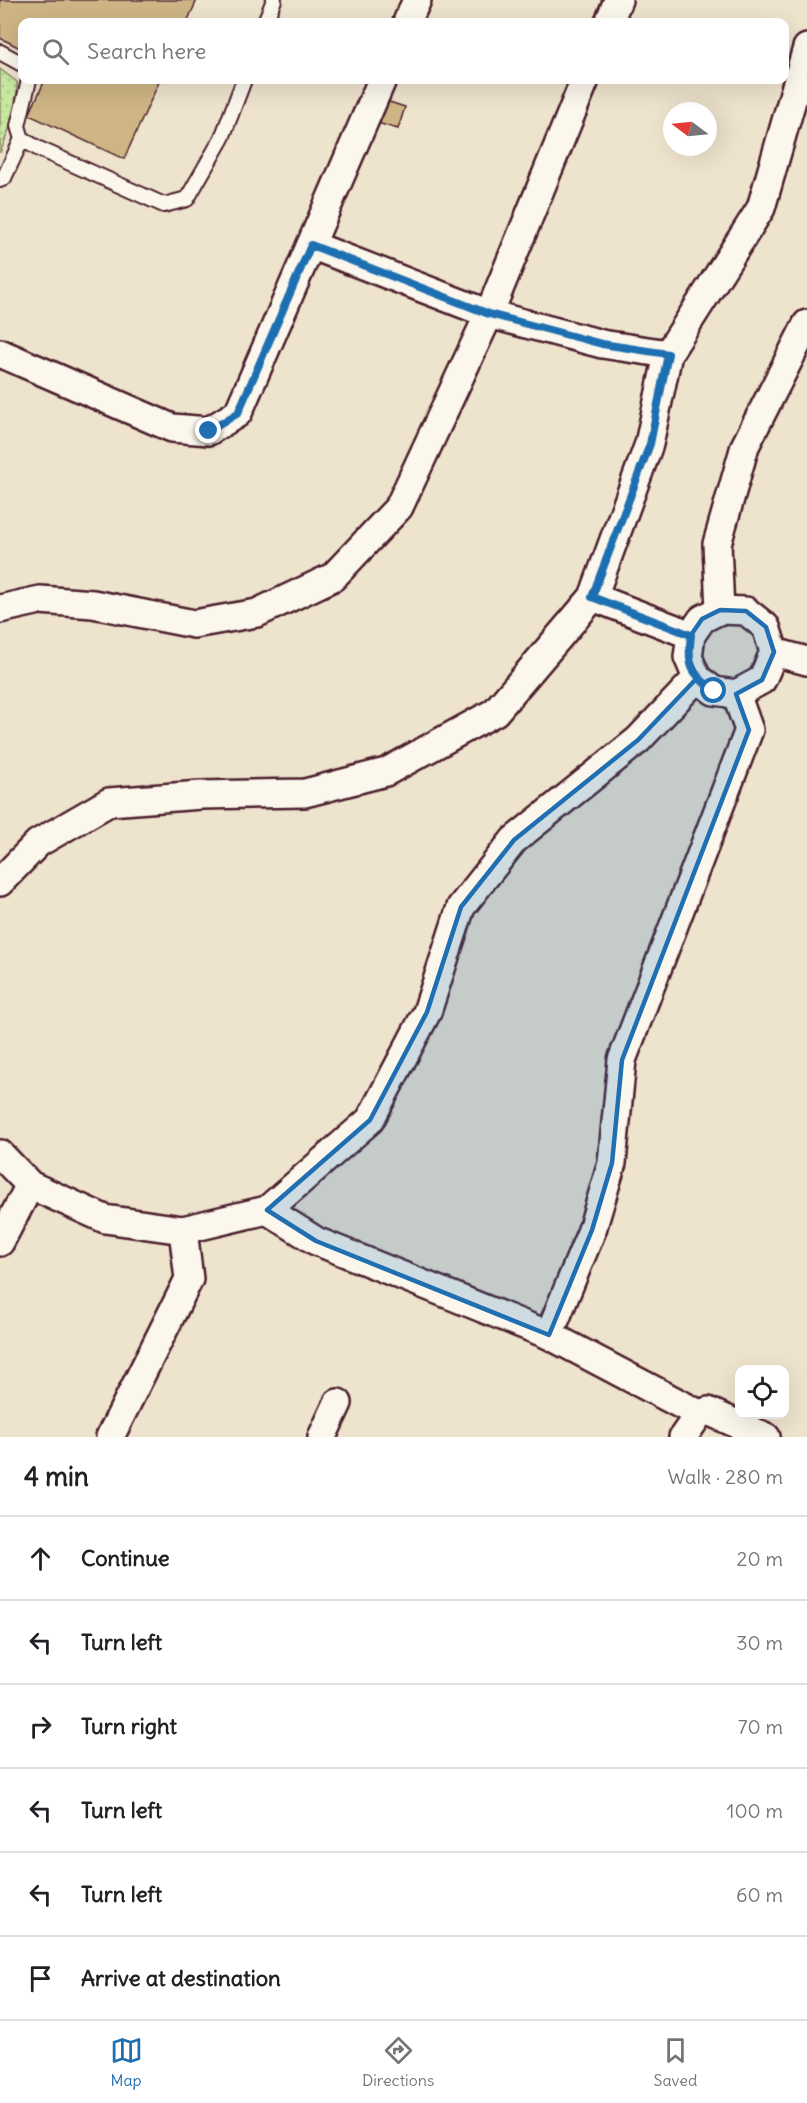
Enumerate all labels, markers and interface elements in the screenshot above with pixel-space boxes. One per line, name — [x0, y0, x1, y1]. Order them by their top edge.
search box — [18, 18, 789, 84]
icon: search — [39, 35, 72, 68]
text: Search here — [87, 37, 206, 65]
north arrow — [663, 102, 717, 156]
route end — [195, 417, 221, 443]
route start — [700, 677, 726, 703]
map controls — [735, 1365, 789, 1419]
button: locate — [735, 1365, 789, 1419]
text: 4 min — [24, 1460, 89, 1493]
text: Walk · 280 m — [667, 1464, 783, 1489]
icon: ahead — [24, 1542, 57, 1575]
text: Continue — [81, 1544, 170, 1572]
text: 20 m — [737, 1546, 783, 1571]
icon: left — [24, 1626, 57, 1659]
text: Turn left — [81, 1628, 162, 1656]
text: 30 m — [736, 1630, 783, 1655]
icon: right — [24, 1710, 57, 1743]
text: Turn right — [81, 1712, 177, 1740]
text: 70 m — [738, 1714, 783, 1739]
icon: left — [24, 1794, 57, 1827]
text: Turn left — [81, 1796, 162, 1824]
text: 100 m — [726, 1798, 783, 1823]
icon: left — [24, 1878, 57, 1911]
text: Turn left — [81, 1880, 162, 1908]
text: 60 m — [736, 1882, 783, 1907]
icon: arrive — [24, 1962, 57, 1995]
text: Arrive at destination — [81, 1964, 281, 1992]
tab: Map — [110, 2034, 143, 2090]
tab: Directions — [362, 2034, 434, 2090]
tab: Saved — [654, 2034, 697, 2090]

